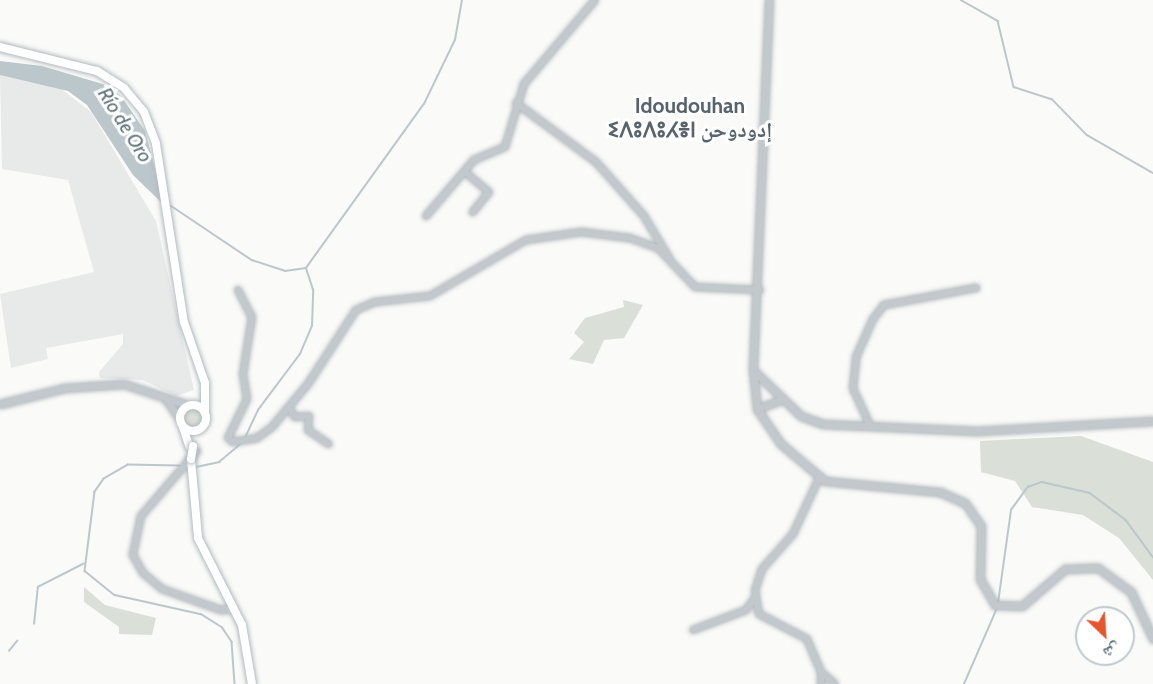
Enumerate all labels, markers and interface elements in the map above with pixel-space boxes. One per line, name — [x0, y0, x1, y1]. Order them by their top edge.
water label: Río de Oro — [93, 83, 157, 167]
district label: Idoudouhan ⵉⴷⵓⴷⵓⵃⴻⵏ إدودوحن — [608, 93, 772, 143]
north arrow — [1075, 606, 1135, 666]
text: ش — [1100, 639, 1124, 663]

